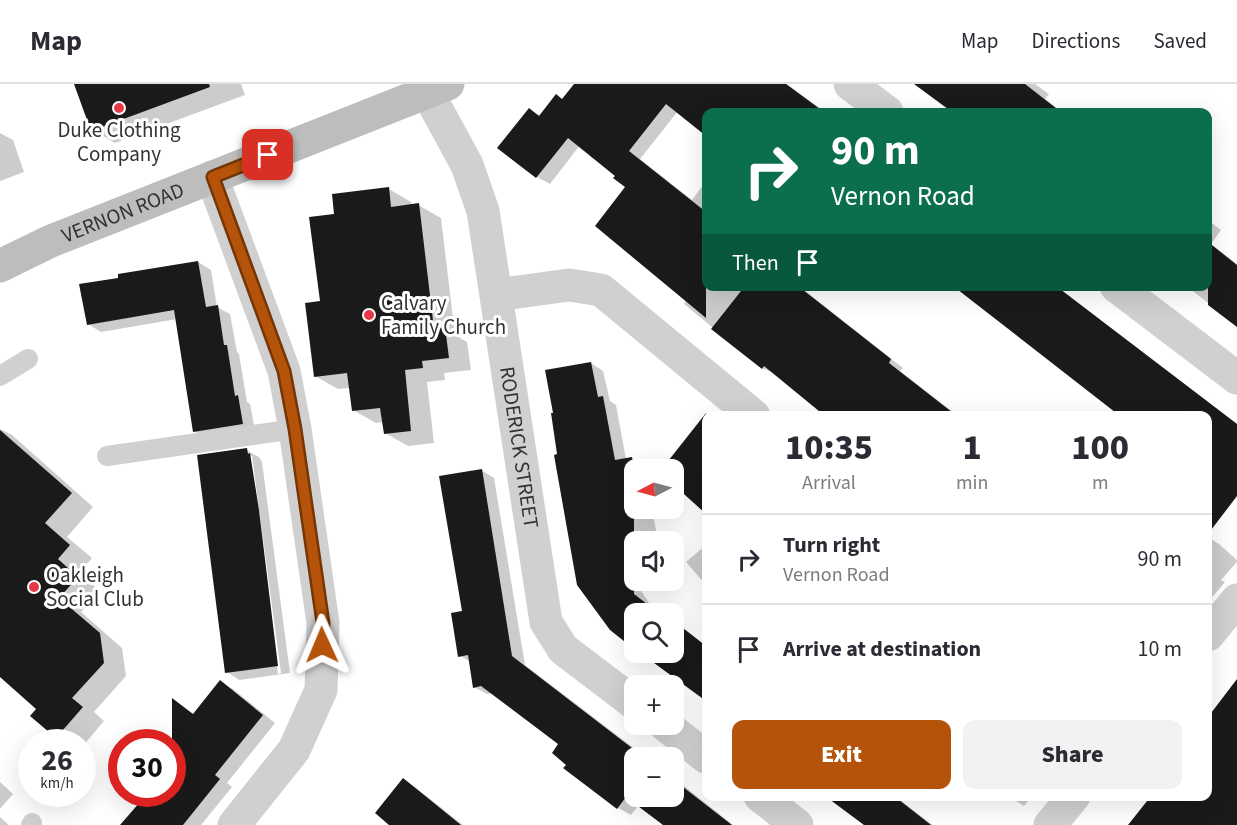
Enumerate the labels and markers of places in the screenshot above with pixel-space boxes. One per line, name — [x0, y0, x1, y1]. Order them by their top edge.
marker: Duke Clothing Company — [112, 101, 126, 115]
place label: Duke Clothing Company — [57, 115, 181, 169]
pin — [242, 129, 293, 180]
place label: Calvary Family Church — [381, 288, 506, 342]
marker: Calvary Family Church — [362, 308, 376, 322]
place label: Oakleigh Social Club — [46, 560, 144, 614]
marker: Oakleigh Social Club — [27, 580, 41, 594]

